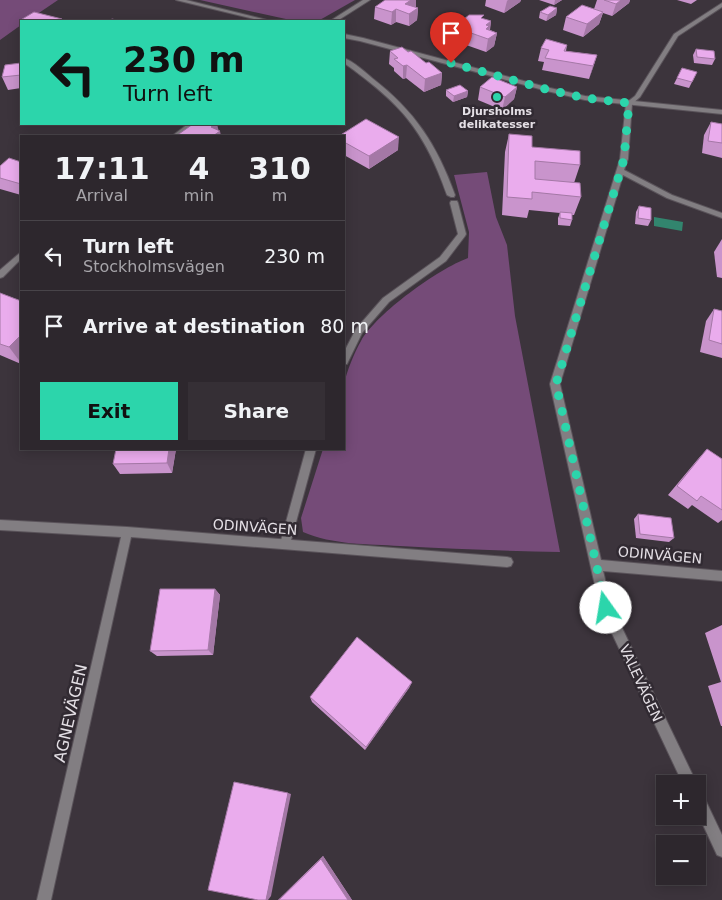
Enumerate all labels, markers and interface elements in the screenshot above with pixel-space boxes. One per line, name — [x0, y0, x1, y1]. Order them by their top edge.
pin — [430, 12, 472, 63]
icon: arrive — [437, 19, 465, 47]
icon: left — [40, 40, 105, 105]
text: 230 m — [123, 40, 245, 80]
text: Turn left — [123, 81, 212, 106]
marker: Djursholms delikatesser — [491, 91, 503, 103]
place label: Djursholms delikatesser — [459, 105, 536, 131]
text: 17:11 — [54, 151, 150, 186]
text: 4 — [188, 151, 209, 186]
text: 310 — [248, 151, 311, 186]
text: Arrival — [76, 186, 128, 205]
text: min — [184, 186, 214, 205]
text: m — [272, 186, 287, 205]
text: Turn left — [83, 235, 174, 257]
icon: left — [40, 242, 68, 270]
text: 230 m — [264, 245, 325, 267]
text: Stockholmsvägen — [83, 257, 225, 276]
icon: arrive — [40, 312, 68, 340]
text: Arrive at destination — [83, 315, 305, 337]
text: 80 m — [320, 315, 369, 337]
button: Exit — [40, 382, 178, 440]
button: Share — [188, 382, 325, 440]
street label: ODINVÄGEN — [212, 515, 298, 538]
street label: ODINVÄGEN — [617, 542, 703, 567]
position arrow — [579, 581, 631, 633]
street label: VALEVÄGEN — [616, 642, 667, 724]
street label: AGNEVÄGEN — [50, 662, 91, 764]
map controls — [656, 775, 706, 885]
button: + — [656, 775, 706, 825]
button: − — [656, 835, 706, 885]

